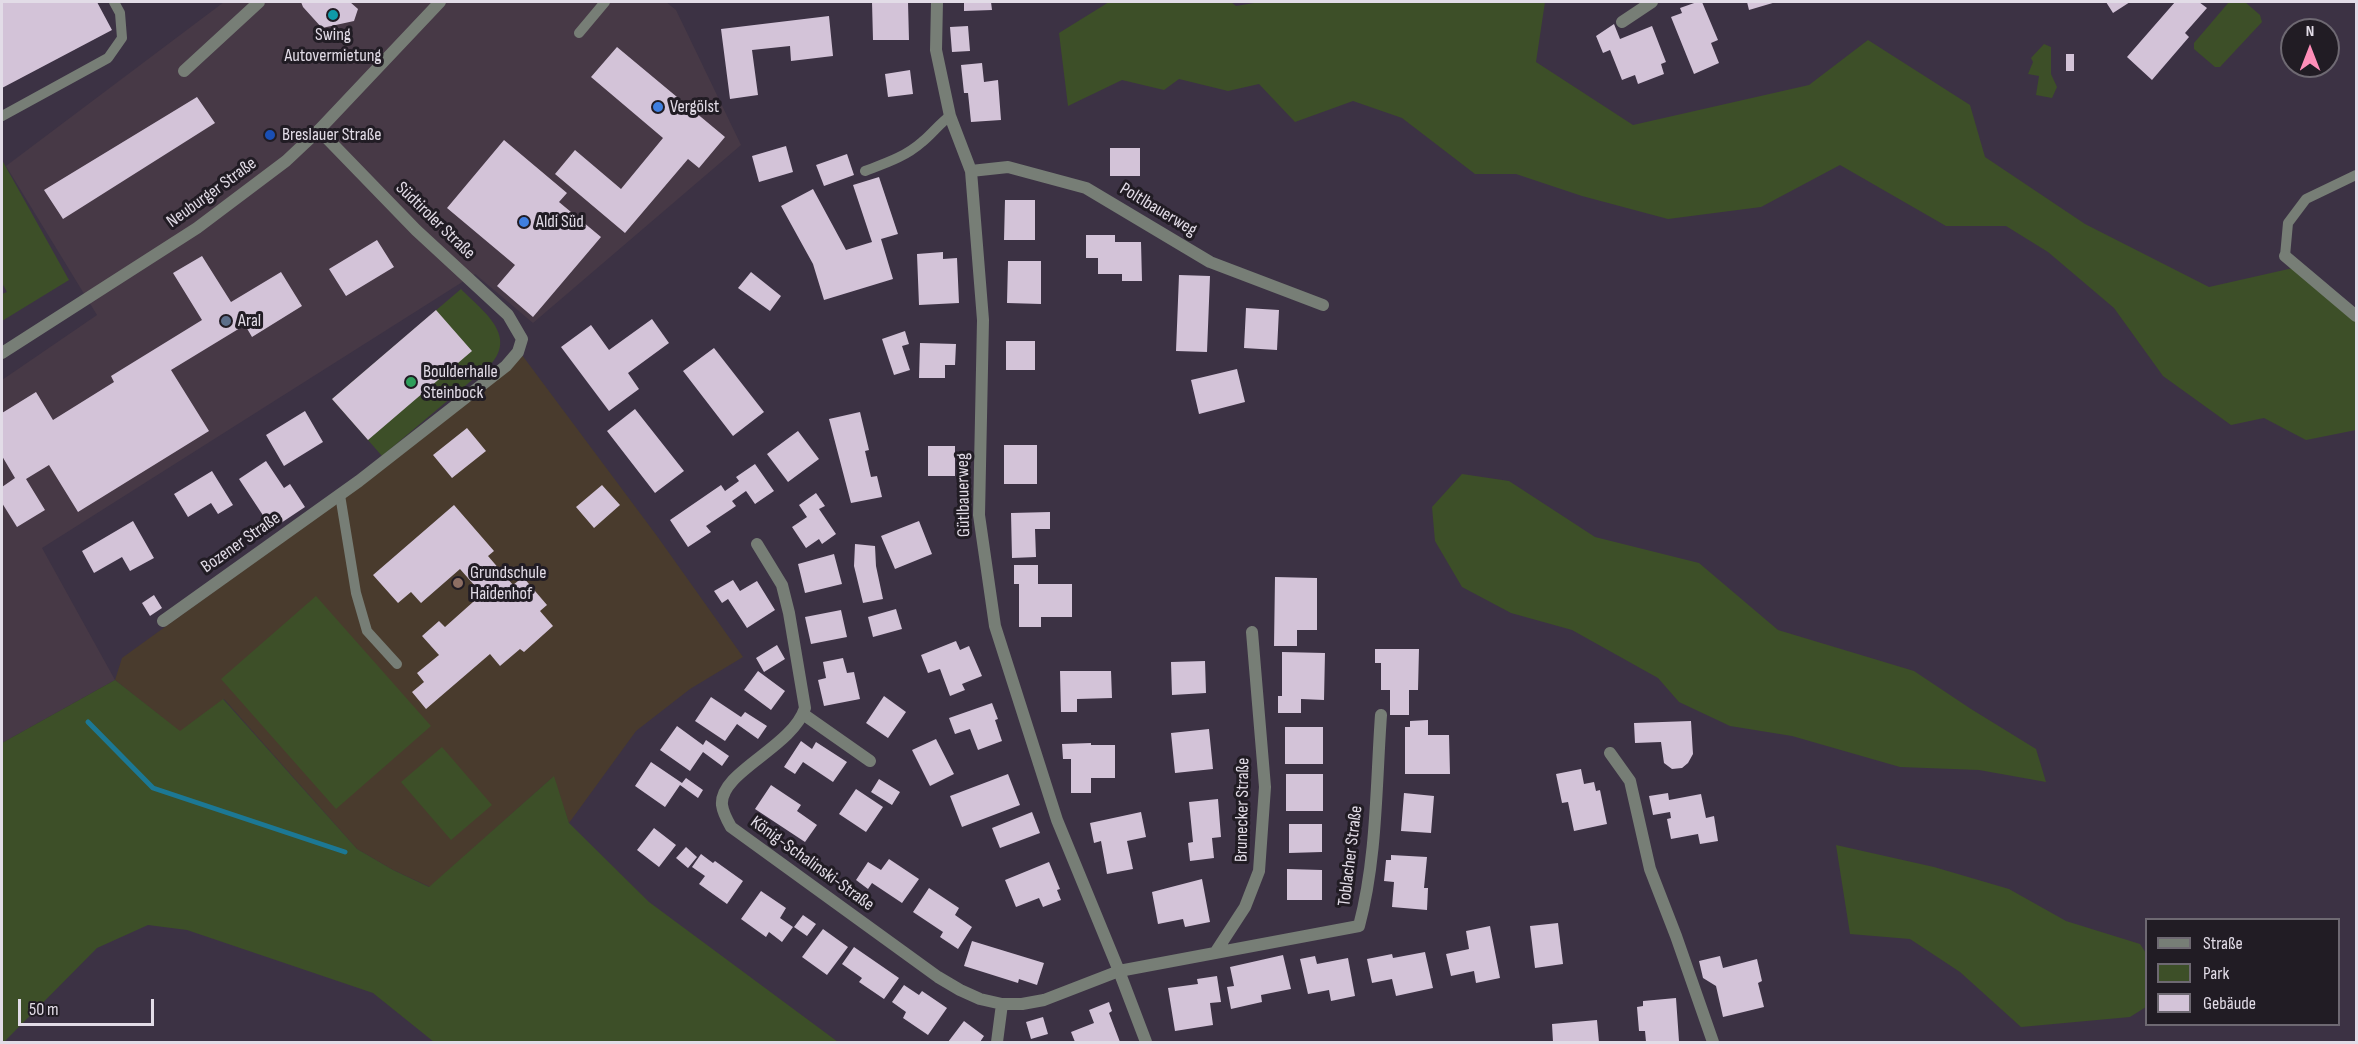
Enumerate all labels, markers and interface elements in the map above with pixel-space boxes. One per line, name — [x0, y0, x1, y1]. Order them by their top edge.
marker: Swing Autovermietung — [326, 8, 340, 22]
north arrow — [2280, 18, 2340, 78]
text: N — [2306, 22, 2314, 41]
place label: Swing Autovermietung — [284, 24, 382, 66]
place label: Vergölst — [670, 96, 719, 118]
marker: Vergölst — [651, 100, 665, 114]
place label: Breslauer Straße — [282, 124, 381, 146]
marker: Breslauer Straße — [263, 128, 277, 142]
street label: Neuburger Straße — [163, 153, 261, 233]
street label: Südtiroler Straße — [391, 178, 479, 264]
street label: Poltlbauerweg — [1115, 179, 1201, 241]
place label: Aldi Süd — [536, 211, 584, 233]
marker: Aldi Süd — [517, 215, 531, 229]
place label: Aral — [238, 310, 261, 332]
marker: Aral — [219, 314, 233, 328]
place label: Boulderhalle Steinbock — [423, 361, 498, 404]
marker: Boulderhalle Steinbock — [404, 375, 418, 389]
street label: Gütlbauerweg — [952, 453, 976, 537]
street label: Bozener Straße — [197, 508, 285, 578]
place label: Grundschule Haidenhof — [470, 562, 546, 604]
marker: Grundschule Haidenhof — [451, 576, 465, 590]
street label: Brunecker Straße — [1231, 758, 1255, 862]
street label: Toblacher Straße — [1334, 804, 1368, 908]
street label: König-Schalinski-Straße — [746, 812, 878, 916]
legend — [2145, 918, 2340, 1026]
text: Straße — [2203, 933, 2243, 954]
text: Park — [2203, 963, 2229, 984]
scale bar — [21, 987, 158, 1025]
text: Gebäude — [2203, 993, 2256, 1014]
text: 50 m — [29, 999, 59, 1020]

